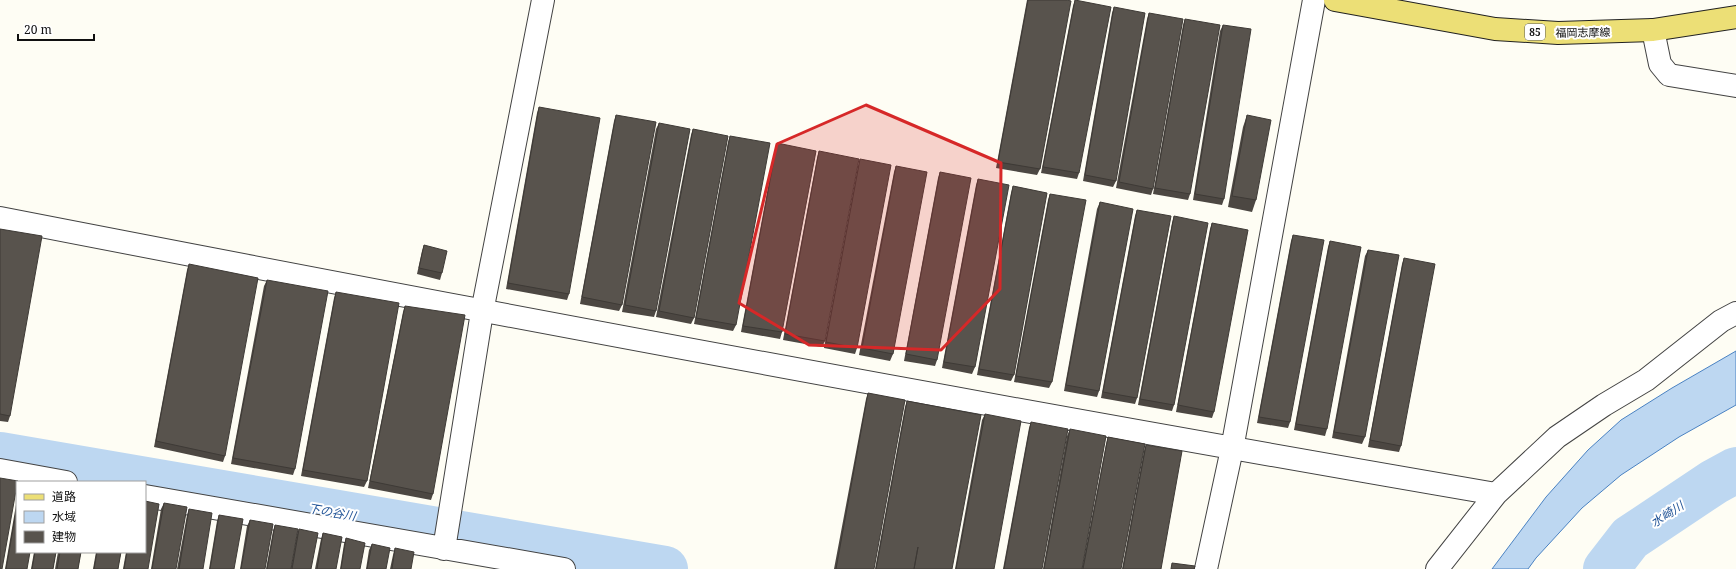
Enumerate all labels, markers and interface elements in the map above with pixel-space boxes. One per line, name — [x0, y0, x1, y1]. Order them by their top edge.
scale bar — [18, 16, 94, 42]
text: 20 m — [24, 21, 52, 38]
road number: 85 — [1525, 24, 1545, 40]
street label: 福岡志摩線 — [1555, 24, 1611, 40]
legend — [16, 481, 146, 553]
text: 道路 — [52, 488, 76, 505]
water label: 水崎川 — [1647, 496, 1688, 531]
water label: 下の谷川 — [307, 499, 359, 525]
text: 水域 — [52, 508, 76, 525]
text: 建物 — [52, 528, 76, 545]

